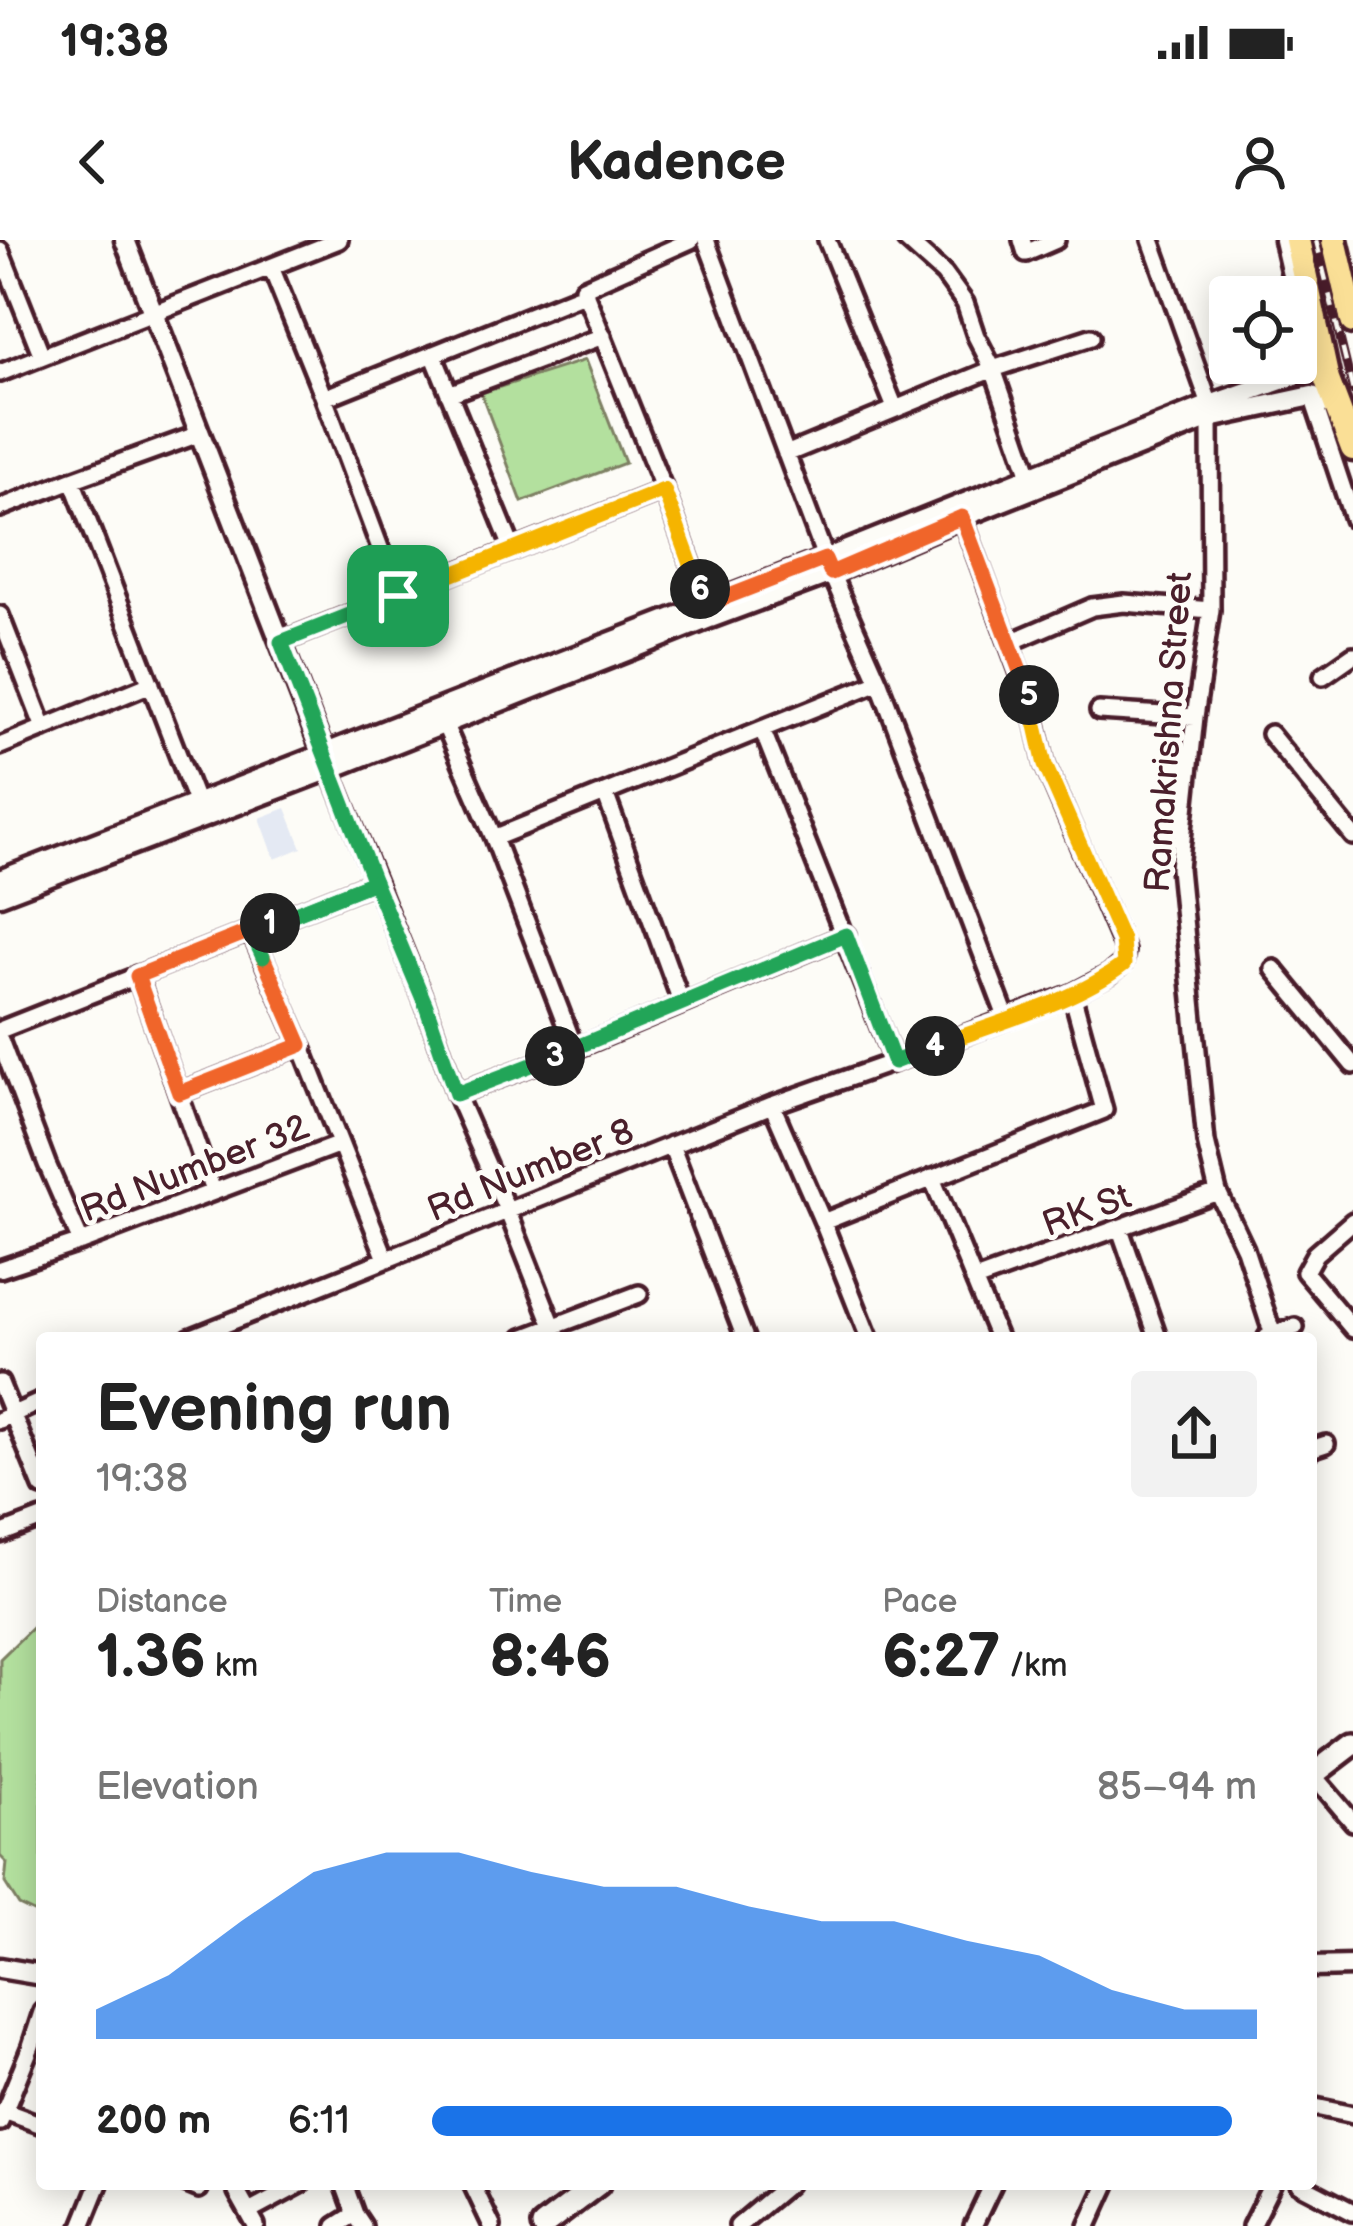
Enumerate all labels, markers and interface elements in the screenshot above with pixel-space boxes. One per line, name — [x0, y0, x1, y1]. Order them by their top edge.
text: 19:38 — [60, 15, 169, 70]
icon: back — [60, 129, 126, 195]
icon: person — [1227, 129, 1293, 195]
text: Kadence — [567, 130, 786, 195]
map controls — [1209, 276, 1317, 384]
button: locate — [1209, 276, 1317, 384]
pin — [347, 545, 449, 647]
pin: 6 — [670, 559, 730, 619]
icon: arrive — [365, 563, 431, 629]
text: 6 — [690, 569, 710, 609]
street label: Ramakrishna Street — [1137, 570, 1202, 894]
pin: 5 — [999, 665, 1059, 725]
text: 5 — [1019, 675, 1039, 715]
pin: 1 — [240, 893, 300, 953]
text: 1 — [263, 903, 277, 943]
pin: 4 — [905, 1016, 965, 1076]
pin: 3 — [525, 1026, 585, 1086]
text: 4 — [925, 1026, 945, 1066]
text: 3 — [545, 1036, 565, 1076]
street label: Rd Number 32 — [75, 1106, 315, 1233]
street label: Rd Number 8 — [422, 1110, 640, 1232]
street label: RK St — [1037, 1176, 1137, 1247]
text: Evening run — [96, 1371, 452, 1450]
button: share — [1131, 1371, 1257, 1497]
text: 19:38 — [96, 1456, 188, 1503]
text: Distance — [96, 1582, 228, 1622]
text: Time — [489, 1582, 562, 1622]
text: Pace — [882, 1582, 957, 1622]
text: 1.36 — [96, 1622, 206, 1694]
text: 8:46 — [489, 1622, 611, 1694]
text: 6:27 — [882, 1622, 1000, 1694]
text: km — [206, 1646, 258, 1686]
text: /km — [1000, 1646, 1068, 1686]
text: Elevation — [96, 1764, 259, 1811]
text: 85–94 m — [1097, 1764, 1257, 1811]
text: 200 m — [96, 2098, 211, 2145]
text: 6:11 — [288, 2098, 350, 2145]

